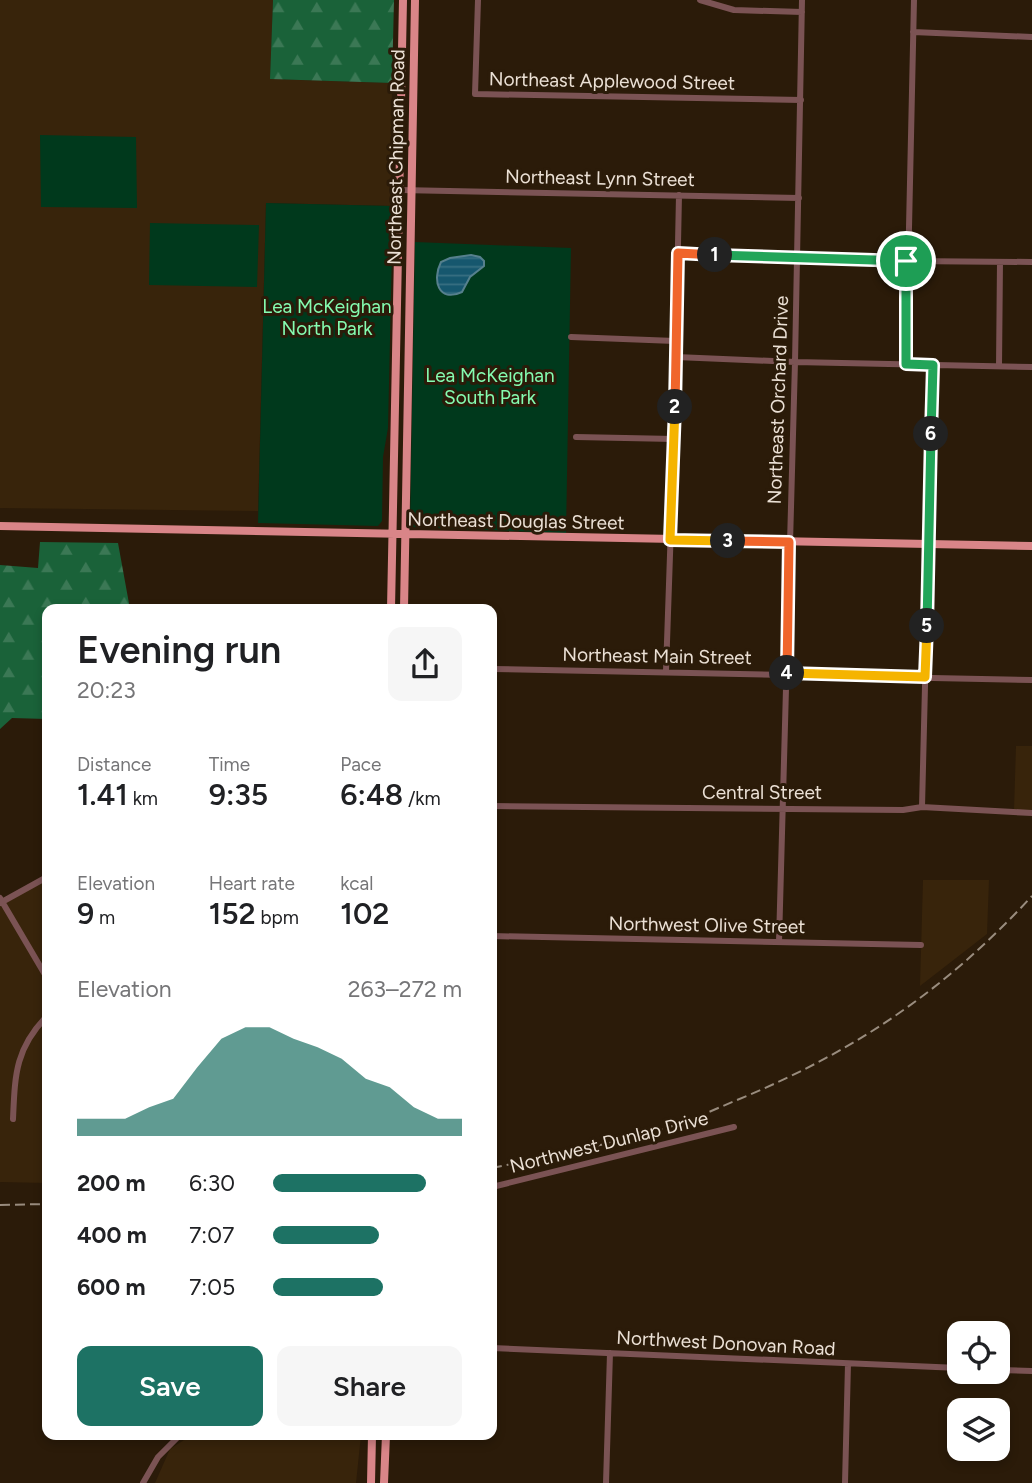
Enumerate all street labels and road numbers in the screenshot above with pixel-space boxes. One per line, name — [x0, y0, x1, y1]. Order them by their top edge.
street label: Northeast Chipman Road — [383, 49, 409, 265]
street label: Northeast Applewood Street — [489, 67, 735, 95]
street label: Northeast Lynn Street — [505, 165, 695, 191]
street label: Northeast Orchard Drive — [763, 295, 793, 505]
street label: Northeast Douglas Street — [407, 508, 625, 534]
street label: Northeast Main Street — [562, 643, 752, 669]
street label: Central Street — [702, 781, 822, 804]
street label: Northwest Olive Street — [608, 912, 806, 938]
street label: Northwest Dunlap Drive — [507, 1106, 711, 1178]
street label: Northwest Donovan Road — [616, 1326, 836, 1360]

